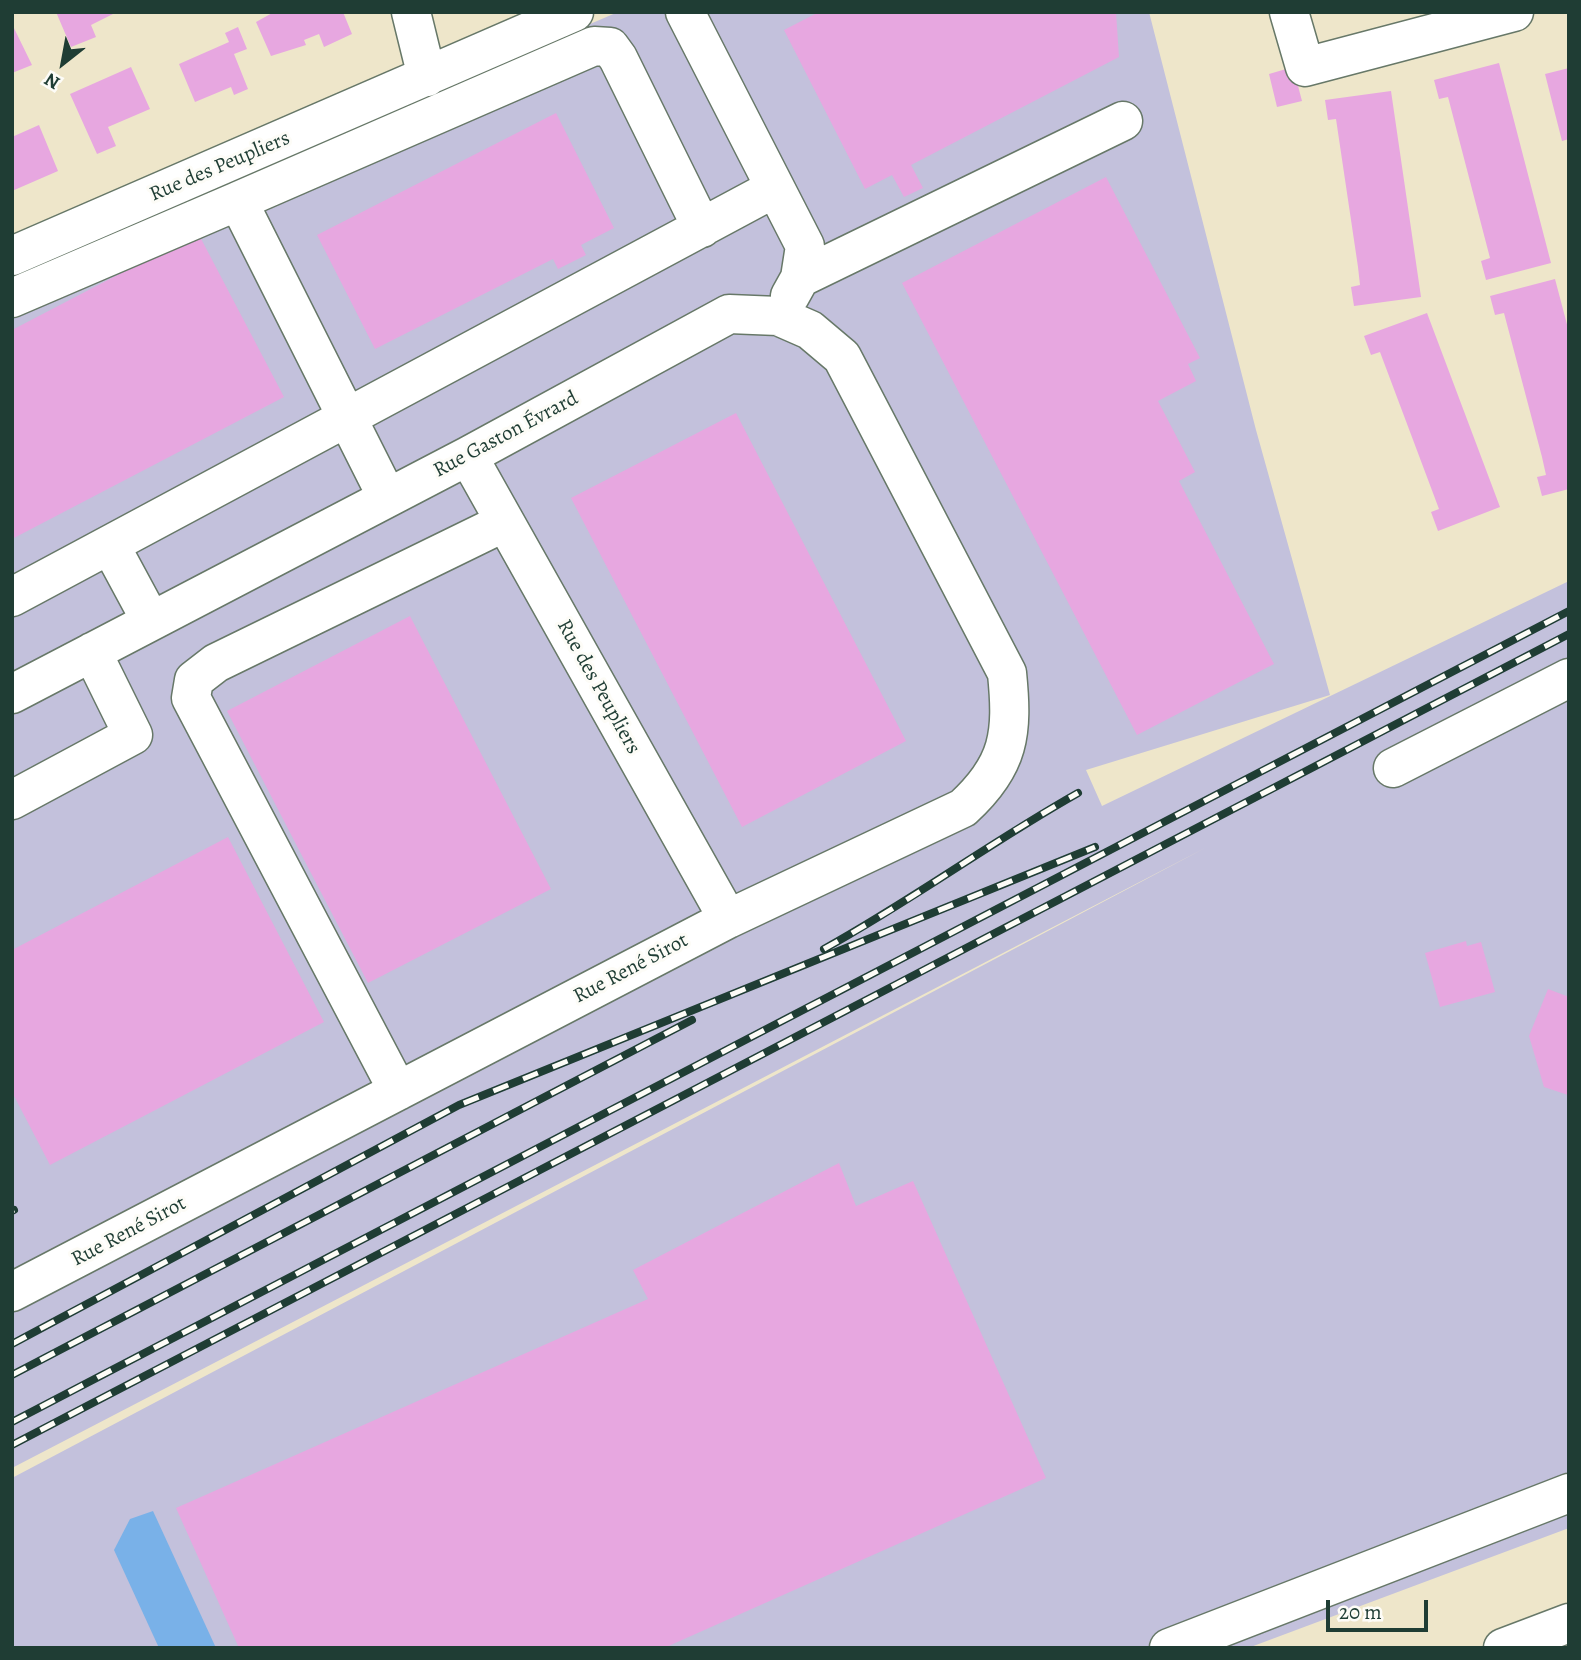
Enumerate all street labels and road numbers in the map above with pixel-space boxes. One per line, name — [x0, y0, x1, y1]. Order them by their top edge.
street label: Rue des Peupliers — [146, 126, 294, 208]
street label: Rue Gaston Évrard — [429, 386, 583, 484]
street label: Rue des Peupliers — [551, 615, 645, 759]
street label: Rue René Sirot — [570, 928, 692, 1010]
street label: Rue René Sirot — [68, 1191, 190, 1273]

